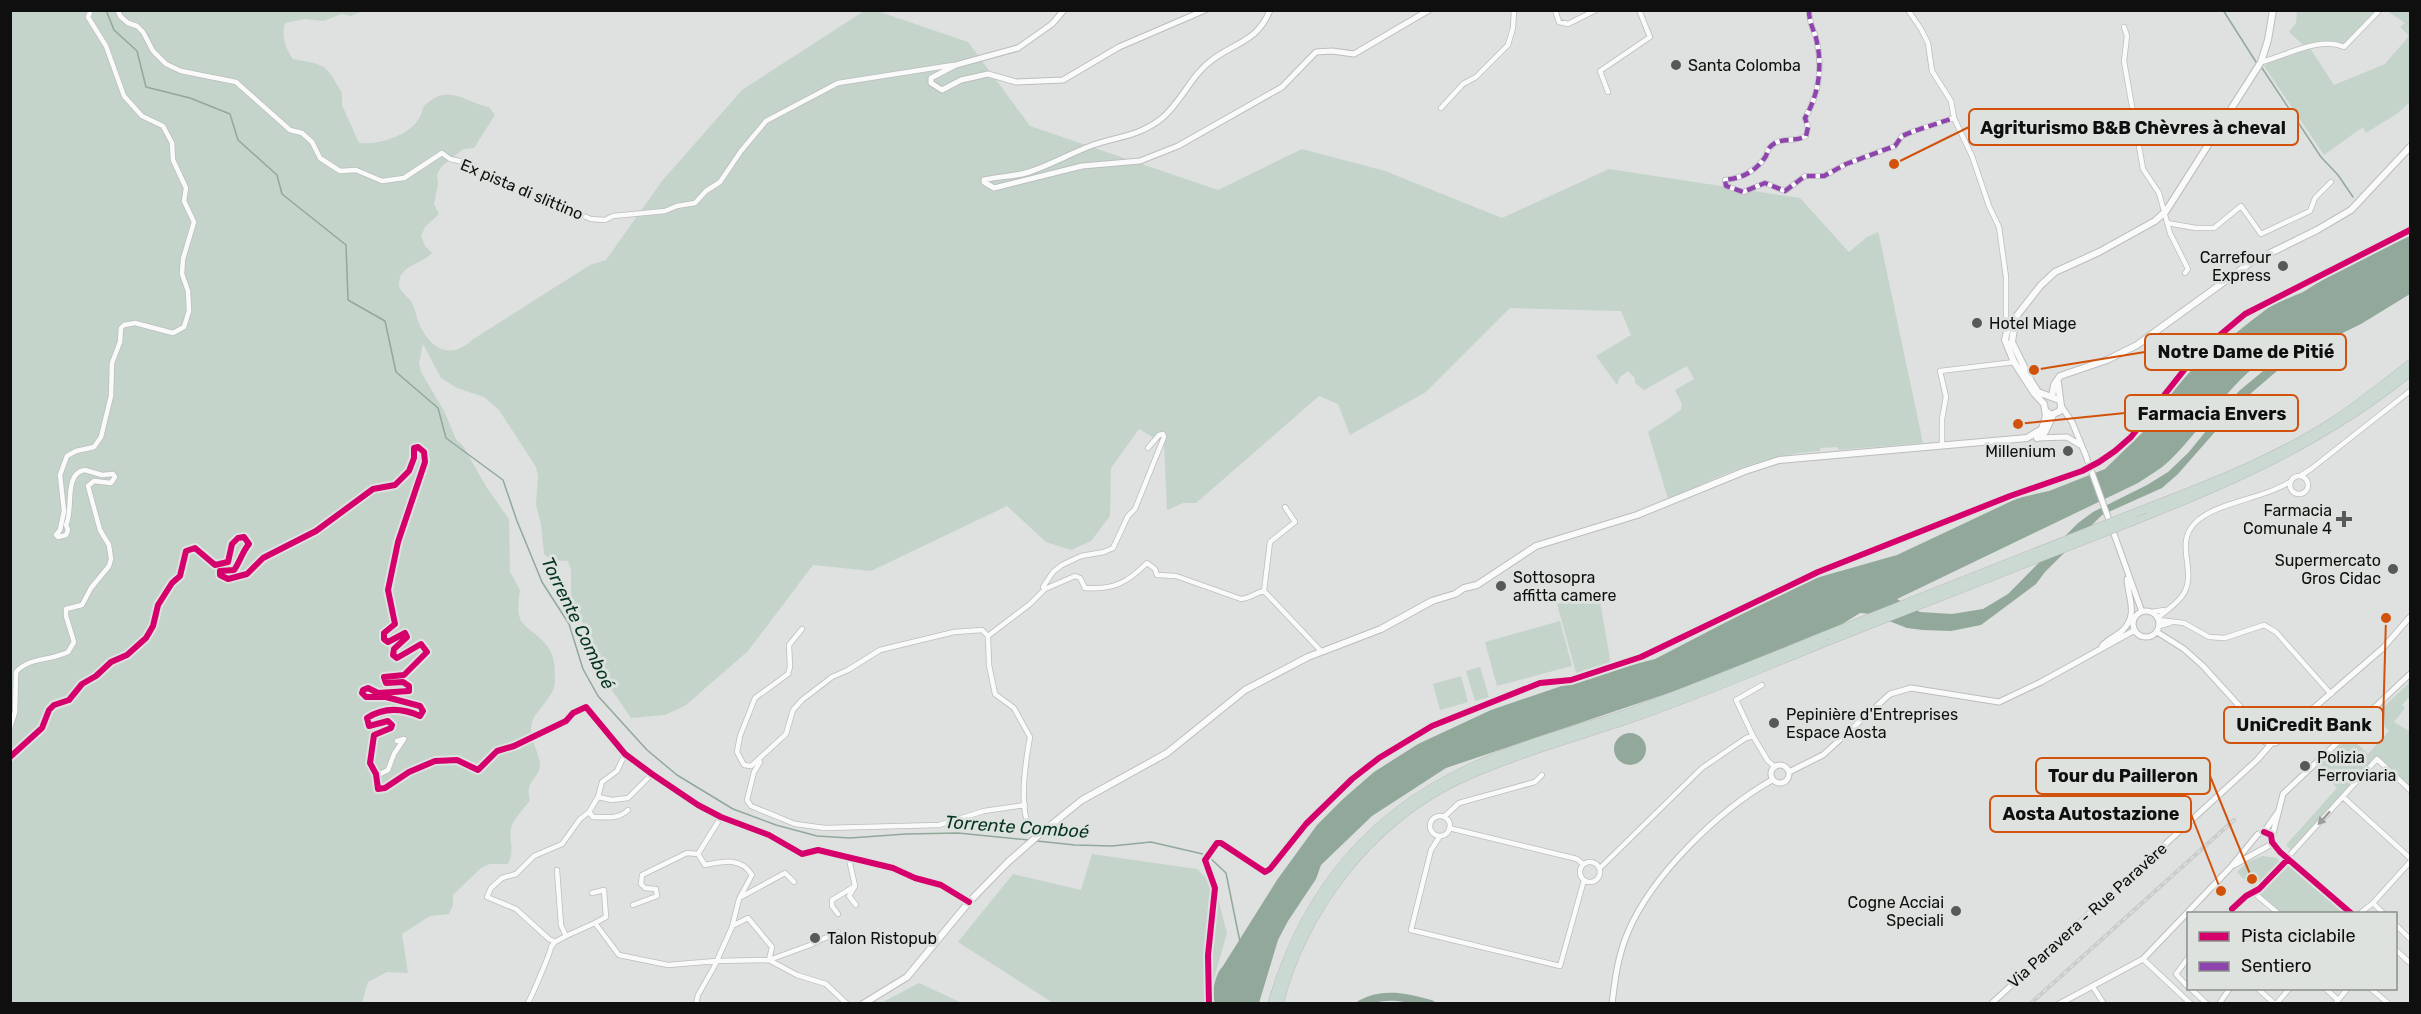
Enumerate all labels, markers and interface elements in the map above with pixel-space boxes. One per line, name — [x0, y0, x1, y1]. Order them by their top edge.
place label: Santa Colomba — [1688, 56, 1801, 75]
marker: Santa Colomba — [1669, 58, 1683, 72]
callout: Agriturismo B&B Chèvres à cheval — [1969, 109, 2298, 145]
text: Agriturismo B&B Chèvres à cheval — [1980, 117, 2286, 139]
street label: Ex pista di slittino — [458, 155, 586, 224]
place label: Carrefour Express — [2200, 248, 2271, 285]
marker: Carrefour Express — [2276, 259, 2290, 273]
place label: Hotel Miage — [1989, 314, 2077, 333]
marker: Hotel Miage — [1970, 316, 1984, 330]
callout: Notre Dame de Pitié — [2145, 334, 2346, 370]
text: Notre Dame de Pitié — [2158, 341, 2335, 363]
callout: Farmacia Envers — [2125, 395, 2298, 431]
text: Farmacia Envers — [2138, 403, 2286, 425]
place label: Millenium — [1985, 442, 2056, 461]
marker: Millenium — [2061, 444, 2075, 458]
place label: Farmacia Comunale 4 — [2243, 501, 2332, 538]
marker: Farmacia Comunale 4 — [2337, 512, 2351, 526]
place label: Supermercato Gros Cidac — [2275, 551, 2381, 588]
water label: Torrente Comboé — [536, 553, 620, 693]
marker: Supermercato Gros Cidac — [2386, 562, 2400, 576]
place label: Sottosopra affitta camere — [1513, 568, 1616, 605]
marker: Sottosopra affitta camere — [1494, 579, 1508, 593]
place label: Pepinière d'Entreprises Espace Aosta — [1786, 705, 1958, 742]
callout: UniCredit Bank — [2224, 707, 2383, 743]
text: UniCredit Bank — [2236, 714, 2372, 736]
marker: Pepinière d'Entreprises Espace Aosta — [1767, 716, 1781, 730]
place label: Polizia Ferroviaria — [2317, 748, 2396, 785]
callout: Tour du Pailleron — [2036, 758, 2210, 794]
marker: Polizia Ferroviaria — [2298, 759, 2312, 773]
text: Tour du Pailleron — [2048, 765, 2198, 787]
callout: Aosta Autostazione — [1990, 796, 2191, 832]
text: Aosta Autostazione — [2002, 803, 2180, 825]
one-way arrow — [2318, 810, 2331, 825]
water label: Torrente Comboé — [944, 811, 1090, 843]
street label: Via Paravera - Rue Paravère — [2004, 839, 2171, 992]
place label: Cogne Acciai Speciali — [1848, 893, 1944, 930]
marker: Cogne Acciai Speciali — [1949, 904, 1963, 918]
legend — [2187, 912, 2397, 990]
text: Pista ciclabile — [2241, 925, 2356, 947]
place label: Talon Ristopub — [827, 929, 937, 948]
marker: Talon Ristopub — [808, 931, 822, 945]
text: Sentiero — [2241, 955, 2312, 977]

